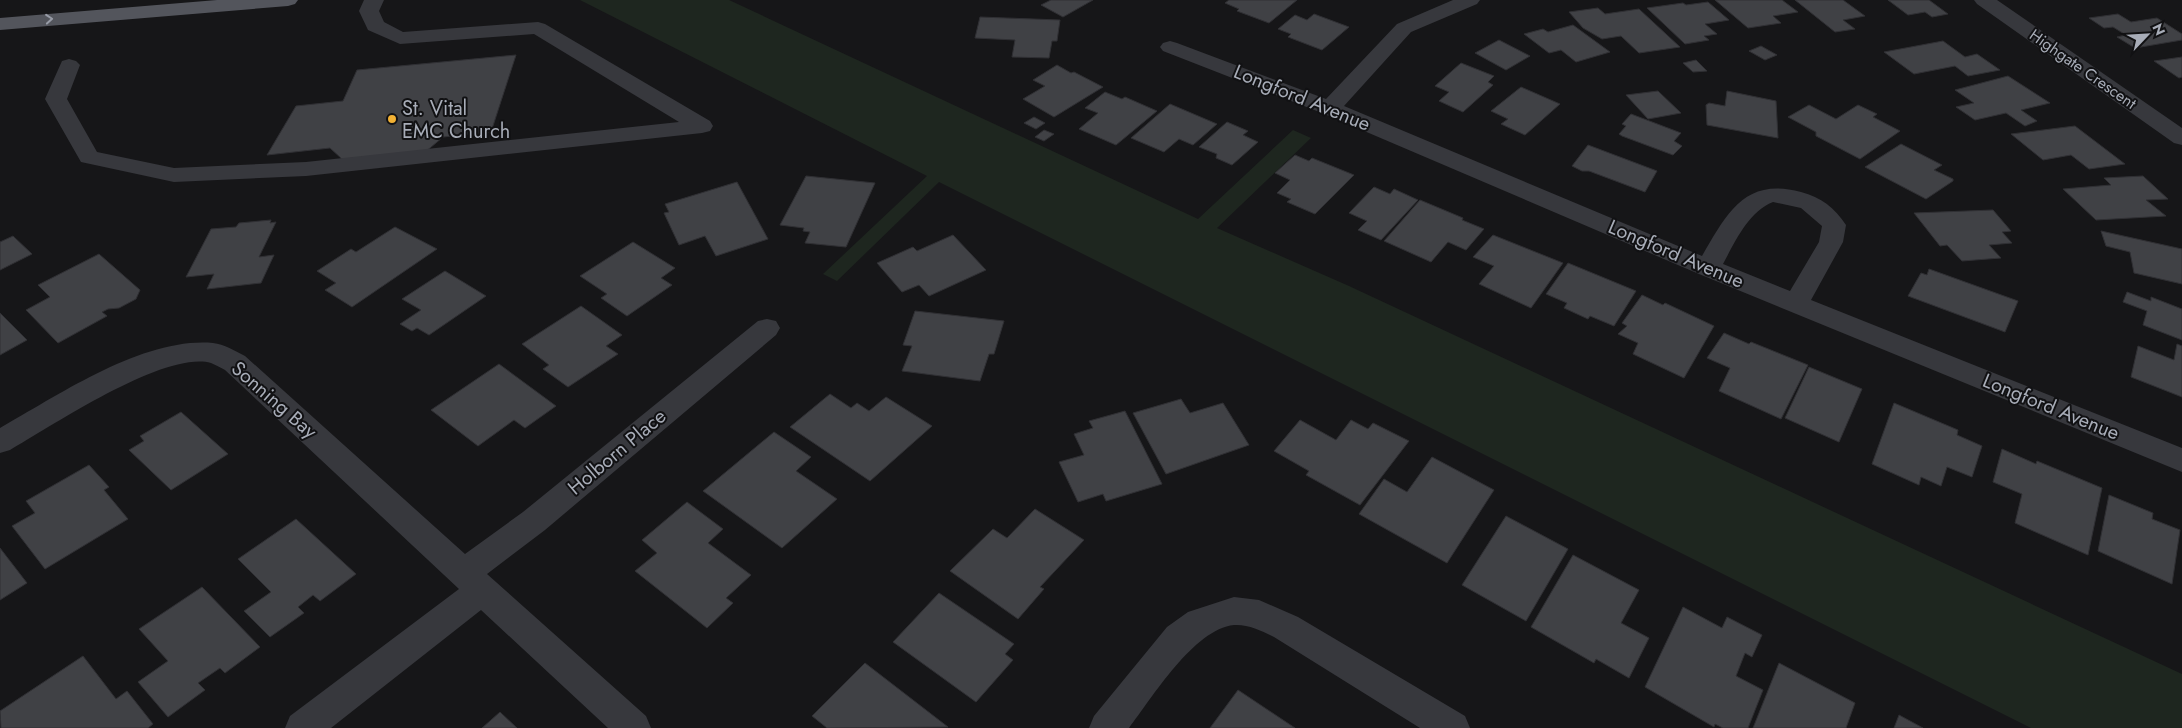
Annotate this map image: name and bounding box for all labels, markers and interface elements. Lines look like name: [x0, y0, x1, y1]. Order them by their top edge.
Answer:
north arrow: [2122, 10, 2172, 60]
one-way arrow: [45, 14, 53, 25]
text: N: [2147, 20, 2170, 39]
street label: Highgate Crescent: [2025, 23, 2141, 115]
street label: Longford Avenue: [1229, 57, 1375, 139]
place label: St. Vital EMC Church: [402, 94, 510, 146]
marker: St. Vital EMC Church: [386, 113, 398, 125]
street label: Longford Avenue: [1604, 212, 1748, 296]
street label: Sonning Bay: [225, 354, 323, 446]
street label: Longford Avenue: [1978, 366, 2124, 448]
street label: Holborn Place: [562, 402, 672, 502]

